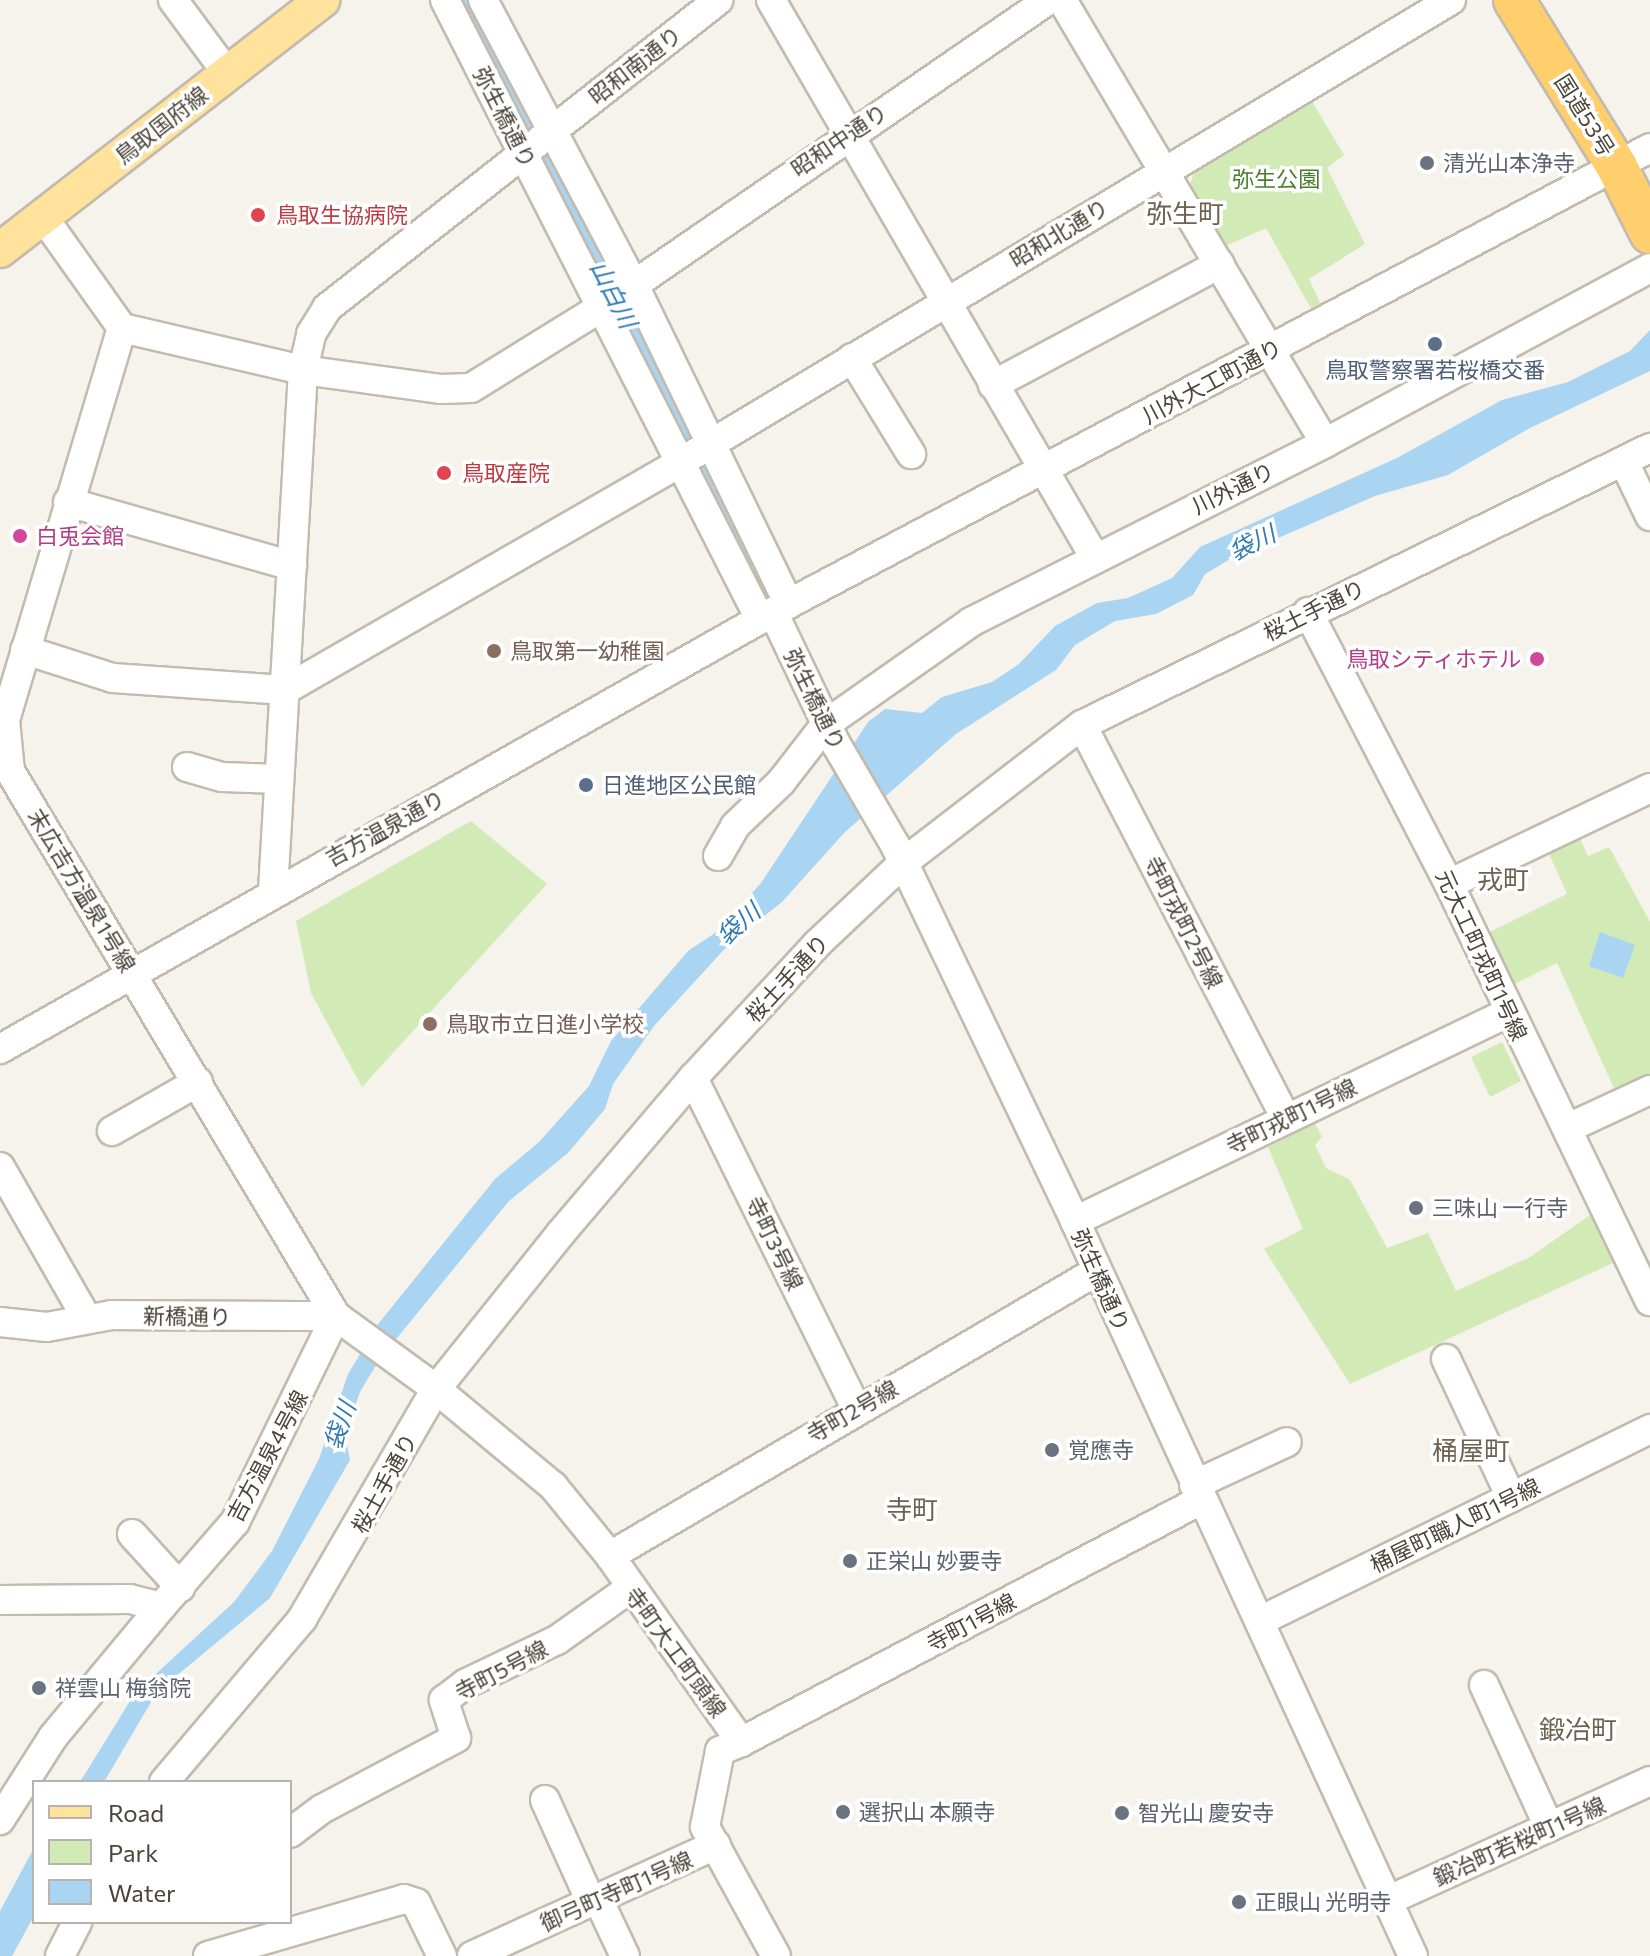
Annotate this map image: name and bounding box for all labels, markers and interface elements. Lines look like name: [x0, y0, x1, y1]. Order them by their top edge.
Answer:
street label: 昭和南通り: [584, 21, 686, 109]
street label: 弥生橋通り: [468, 62, 542, 172]
street label: 国道53号: [1550, 69, 1620, 161]
street label: 鳥取国府線: [110, 81, 212, 169]
street label: 昭和中通り: [786, 98, 892, 182]
place label: 清光山本浄寺: [1443, 150, 1575, 176]
marker: 清光山本浄寺: [1418, 154, 1436, 172]
park label: 弥生公園: [1232, 166, 1320, 192]
street label: 昭和北通り: [1005, 193, 1113, 273]
district label: 弥生町: [1146, 197, 1224, 229]
place label: 鳥取生協病院: [276, 202, 408, 228]
marker: 鳥取生協病院: [247, 204, 269, 226]
water label: 山白川: [585, 255, 643, 333]
street label: 川外大工町通り: [1138, 333, 1286, 429]
marker: 鳥取警察署若桜橋交番: [1426, 335, 1444, 353]
place label: 鳥取警察署若桜橋交番: [1325, 357, 1545, 383]
street label: 川外通り: [1188, 457, 1278, 519]
place label: 鳥取産院: [462, 460, 550, 486]
marker: 鳥取産院: [433, 462, 455, 484]
water label: 袋川: [1224, 519, 1280, 565]
place label: 白兎会館: [36, 523, 124, 549]
marker: 白兎会館: [11, 527, 29, 545]
street label: 桜土手通り: [1259, 574, 1369, 646]
place label: 鳥取第一幼稚園: [510, 638, 664, 664]
marker: 鳥取第一幼稚園: [485, 642, 503, 660]
street label: 弥生橋通り: [779, 644, 851, 754]
place label: 鳥取シティホテル: [1345, 646, 1521, 672]
marker: 鳥取シティホテル: [1528, 650, 1546, 668]
place label: 日進地区公民館: [602, 772, 756, 798]
marker: 日進地区公民館: [577, 776, 595, 794]
street label: 吉方温泉通り: [321, 784, 449, 872]
street label: 末広吉方温泉1号線: [23, 804, 141, 976]
street label: 寺町戎町2号線: [1140, 852, 1228, 992]
district label: 戎町: [1477, 863, 1529, 895]
street label: 元大工町戎町1号線: [1431, 865, 1533, 1045]
water label: 袋川: [710, 896, 766, 950]
street label: 桜土手通り: [740, 929, 834, 1027]
place label: 鳥取市立日進小学校: [446, 1011, 644, 1037]
marker: 鳥取市立日進小学校: [421, 1015, 439, 1033]
street label: 寺町戎町1号線: [1222, 1073, 1360, 1159]
street label: 寺町3号線: [741, 1192, 809, 1294]
place label: 三味山 一行寺: [1432, 1195, 1568, 1221]
marker: 三味山 一行寺: [1407, 1199, 1425, 1217]
street label: 弥生橋通り: [1067, 1224, 1135, 1336]
street label: 新橋通り: [143, 1302, 231, 1330]
street label: 寺町2号線: [802, 1375, 902, 1447]
street label: 吉方温泉4号線: [221, 1386, 313, 1526]
water label: 袋川: [317, 1398, 361, 1452]
street label: 桜土手通り: [346, 1428, 422, 1538]
district label: 桶屋町: [1432, 1434, 1510, 1466]
place label: 覚應寺: [1068, 1437, 1134, 1463]
marker: 覚應寺: [1043, 1441, 1061, 1459]
street label: 桶屋町職人町1号線: [1366, 1472, 1544, 1578]
district label: 寺町: [886, 1493, 938, 1525]
place label: 正栄山 妙要寺: [866, 1548, 1002, 1574]
marker: 正栄山 妙要寺: [841, 1552, 859, 1570]
street label: 寺町大工町頭線: [620, 1582, 732, 1722]
street label: 寺町1号線: [922, 1587, 1020, 1657]
street label: 寺町5号線: [450, 1635, 552, 1705]
place label: 祥雲山 梅翁院: [55, 1675, 191, 1701]
marker: 祥雲山 梅翁院: [30, 1679, 48, 1697]
district label: 鍛冶町: [1539, 1713, 1617, 1745]
legend: [32, 1780, 292, 1924]
street label: 鍛冶町若桜町1号線: [1429, 1791, 1609, 1891]
text: Road: [108, 1798, 164, 1827]
place label: 選択山 本願寺: [859, 1799, 995, 1825]
place label: 智光山 慶安寺: [1138, 1800, 1274, 1826]
marker: 選択山 本願寺: [834, 1803, 852, 1821]
marker: 智光山 慶安寺: [1113, 1804, 1131, 1822]
text: Park: [108, 1838, 158, 1867]
street label: 御弓町寺町1号線: [536, 1846, 696, 1936]
text: Water: [108, 1878, 176, 1907]
place label: 正眼山 光明寺: [1255, 1889, 1391, 1915]
marker: 正眼山 光明寺: [1230, 1893, 1248, 1911]

